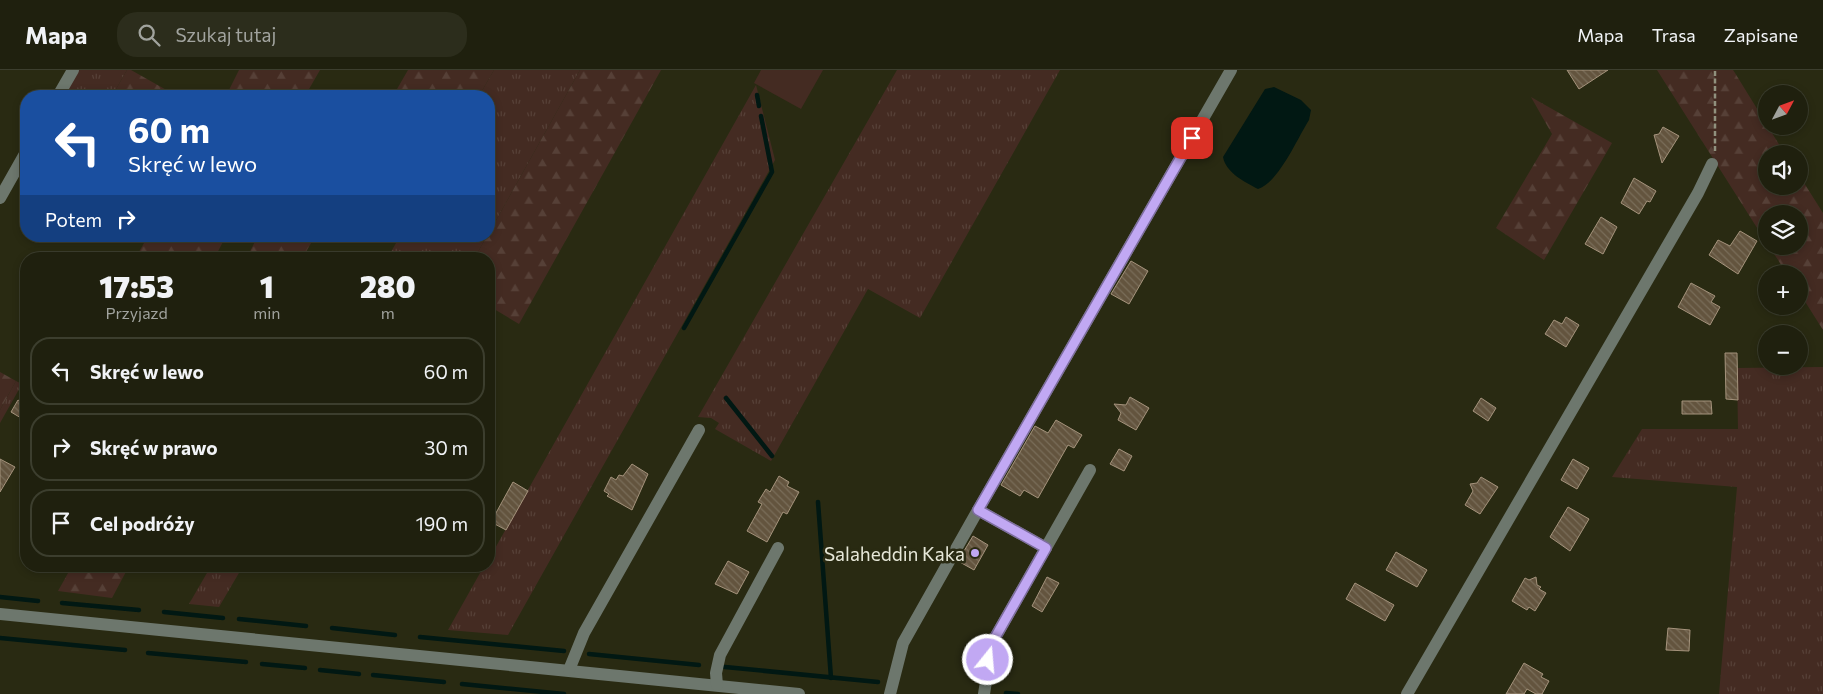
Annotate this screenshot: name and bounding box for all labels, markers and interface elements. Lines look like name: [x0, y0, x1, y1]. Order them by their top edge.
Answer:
search box: [117, 12, 467, 57]
text: Mapa: [25, 20, 87, 49]
icon: search: [135, 21, 163, 49]
text: Szukaj tutaj: [175, 23, 276, 46]
text: Mapa: [1577, 24, 1624, 46]
text: Trasa: [1652, 24, 1696, 46]
text: Zapisane: [1724, 24, 1798, 46]
north arrow: [1758, 85, 1808, 135]
map controls: [1758, 85, 1808, 375]
text: 60 m: [128, 107, 210, 150]
icon: left: [45, 110, 110, 175]
pin: [1171, 117, 1213, 159]
icon: arrive: [1178, 124, 1206, 152]
button: sound: [1758, 145, 1808, 195]
text: Skręć w lewo: [128, 150, 257, 177]
icon: right: [112, 205, 140, 233]
button: layers: [1758, 205, 1808, 255]
text: Potem: [45, 208, 102, 231]
button: +: [1758, 265, 1808, 315]
text: 17:53: [99, 267, 174, 304]
text: 1: [260, 267, 274, 304]
text: 280: [360, 267, 416, 304]
text: Przyjazd: [105, 303, 168, 322]
text: min: [253, 303, 280, 322]
text: m: [381, 303, 395, 322]
button: −: [1758, 325, 1808, 375]
icon: left: [47, 357, 75, 385]
text: Skręć w lewo: [90, 360, 204, 383]
text: 60 m: [424, 360, 468, 383]
icon: right: [47, 433, 75, 461]
text: Skręć w prawo: [90, 436, 218, 459]
text: 30 m: [425, 436, 468, 459]
icon: arrive: [47, 509, 75, 537]
text: Cel podróży: [90, 512, 195, 535]
text: 190 m: [416, 512, 468, 535]
place label: Salaheddin Kaka: [824, 542, 965, 565]
marker: Salaheddin Kaka: [969, 547, 981, 559]
position arrow: [961, 633, 1013, 685]

